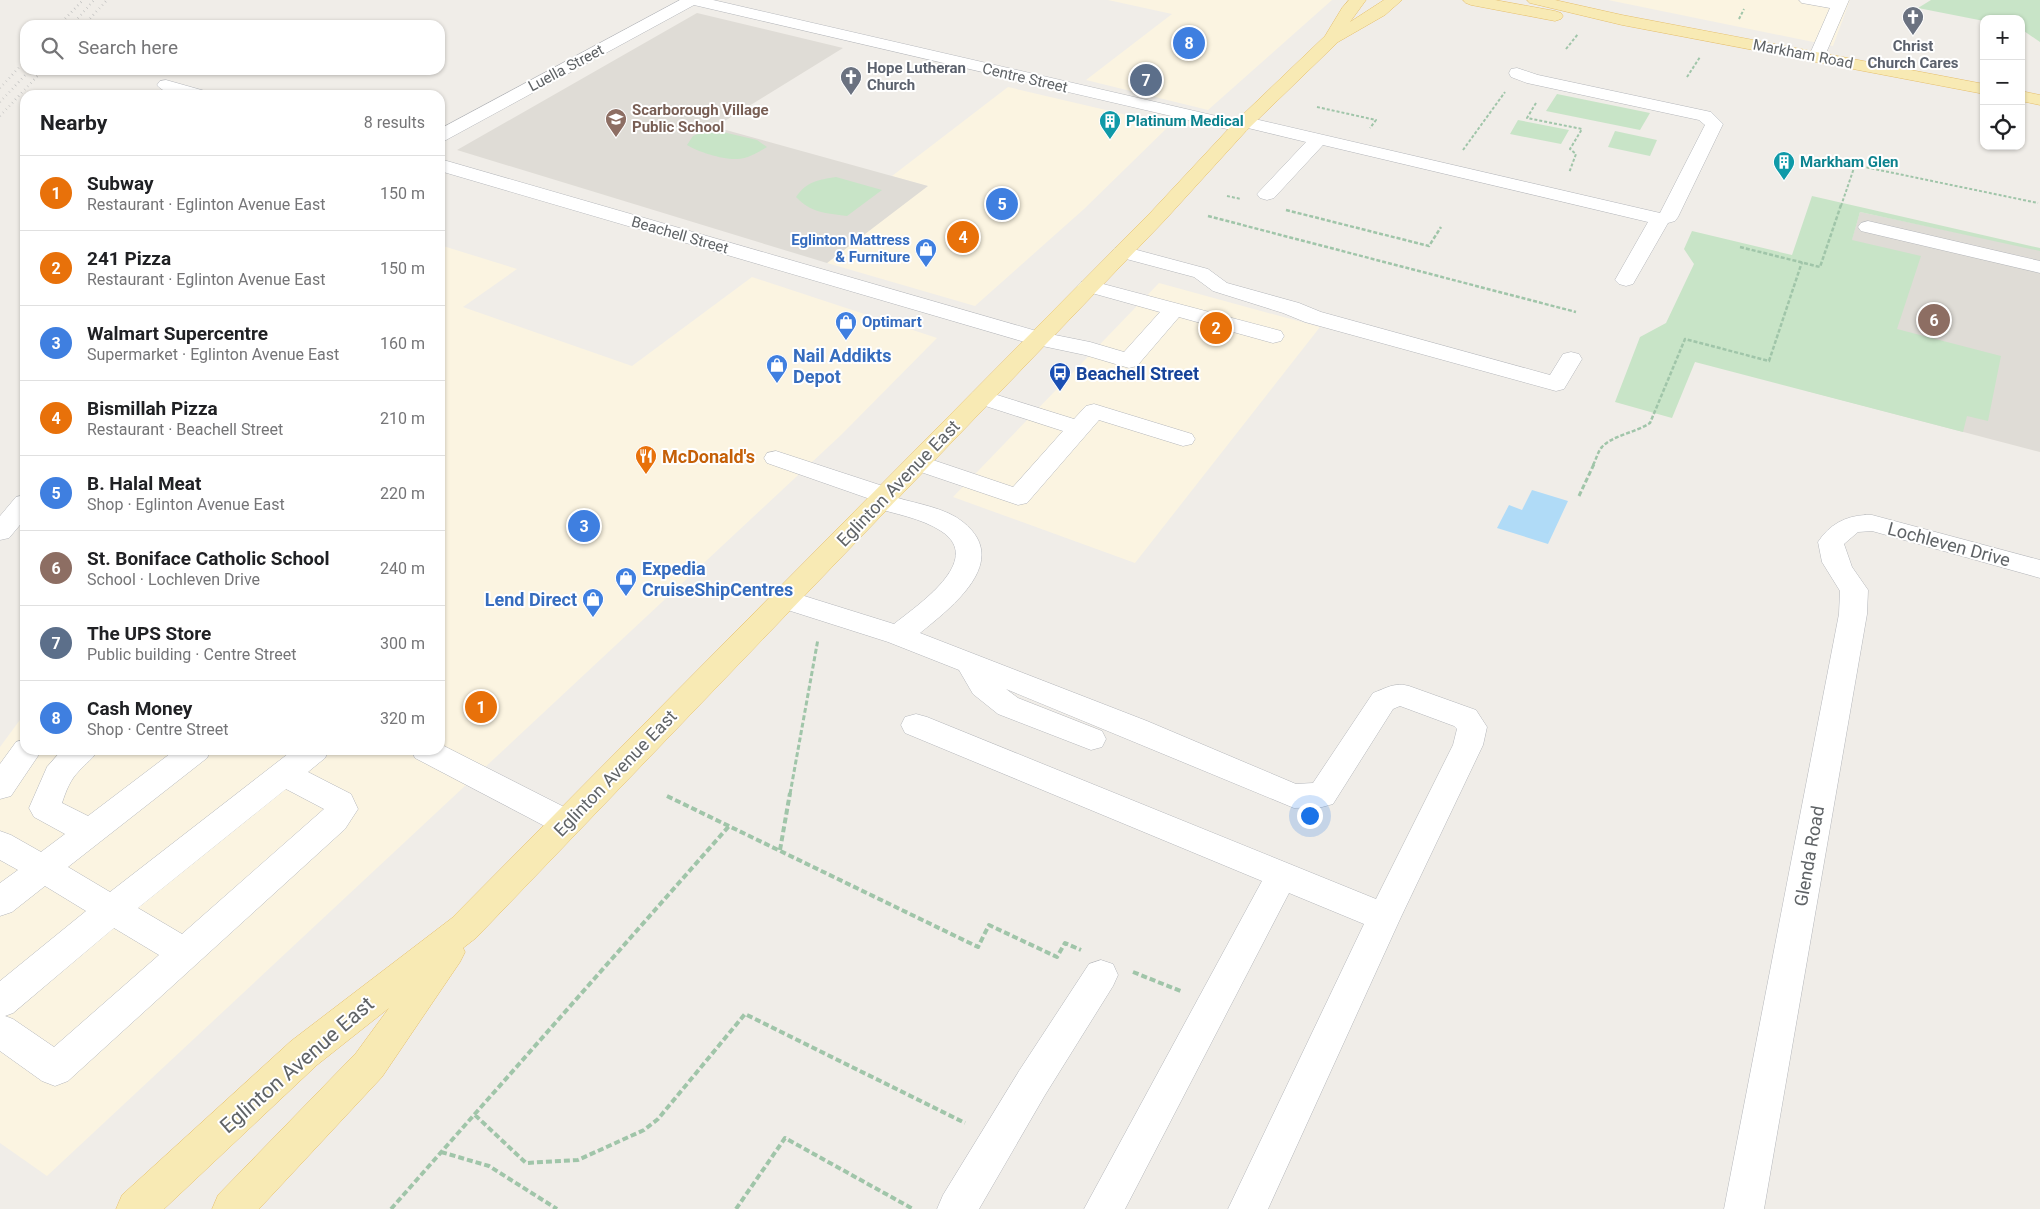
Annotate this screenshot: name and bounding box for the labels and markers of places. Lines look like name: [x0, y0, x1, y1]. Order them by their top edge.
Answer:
church icon: Christ Church Cares: [1901, 5, 1925, 36]
pin: 8: [1173, 24, 1205, 62]
place label: Christ Church Cares: [1868, 37, 1959, 72]
place label: Hope Lutheran Church: [867, 59, 966, 94]
pin: 7: [1130, 61, 1162, 99]
church icon: Hope Lutheran Church: [839, 65, 863, 96]
place label: Scarborough Village Public School: [632, 101, 769, 136]
school or university icon: Scarborough Village Public School: [604, 107, 628, 138]
building icon: Platinum Medical: [1098, 109, 1122, 140]
place label: Platinum Medical: [1126, 112, 1244, 130]
building icon: Markham Glen: [1772, 150, 1796, 181]
place label: Markham Glen: [1800, 153, 1899, 171]
pin: 5: [986, 185, 1018, 223]
pin: 4: [947, 218, 979, 256]
place label: Eglinton Mattress & Furniture: [791, 231, 910, 266]
shop icon: Eglinton Mattress & Furniture: [914, 237, 938, 268]
pin: 6: [1918, 301, 1950, 339]
pin: 2: [1200, 309, 1232, 347]
shop icon: Optimart: [834, 310, 858, 341]
place label: Optimart: [862, 313, 922, 331]
place label: Nail Addikts Depot: [793, 345, 891, 387]
shop icon: Nail Addikts Depot: [765, 353, 789, 384]
bus stop icon: Beachell Street: [1048, 361, 1072, 392]
place label: Beachell Street: [1076, 363, 1199, 384]
restaurant icon: McDonald's: [634, 444, 658, 475]
place label: McDonald's: [662, 446, 755, 467]
pin: 3: [568, 507, 600, 545]
place label: Expedia CruiseShipCentres: [642, 558, 793, 600]
shop icon: Expedia CruiseShipCentres: [614, 566, 638, 597]
shop icon: Lend Direct: [581, 587, 605, 618]
place label: Lend Direct: [485, 589, 577, 610]
pin: 1: [465, 688, 497, 726]

